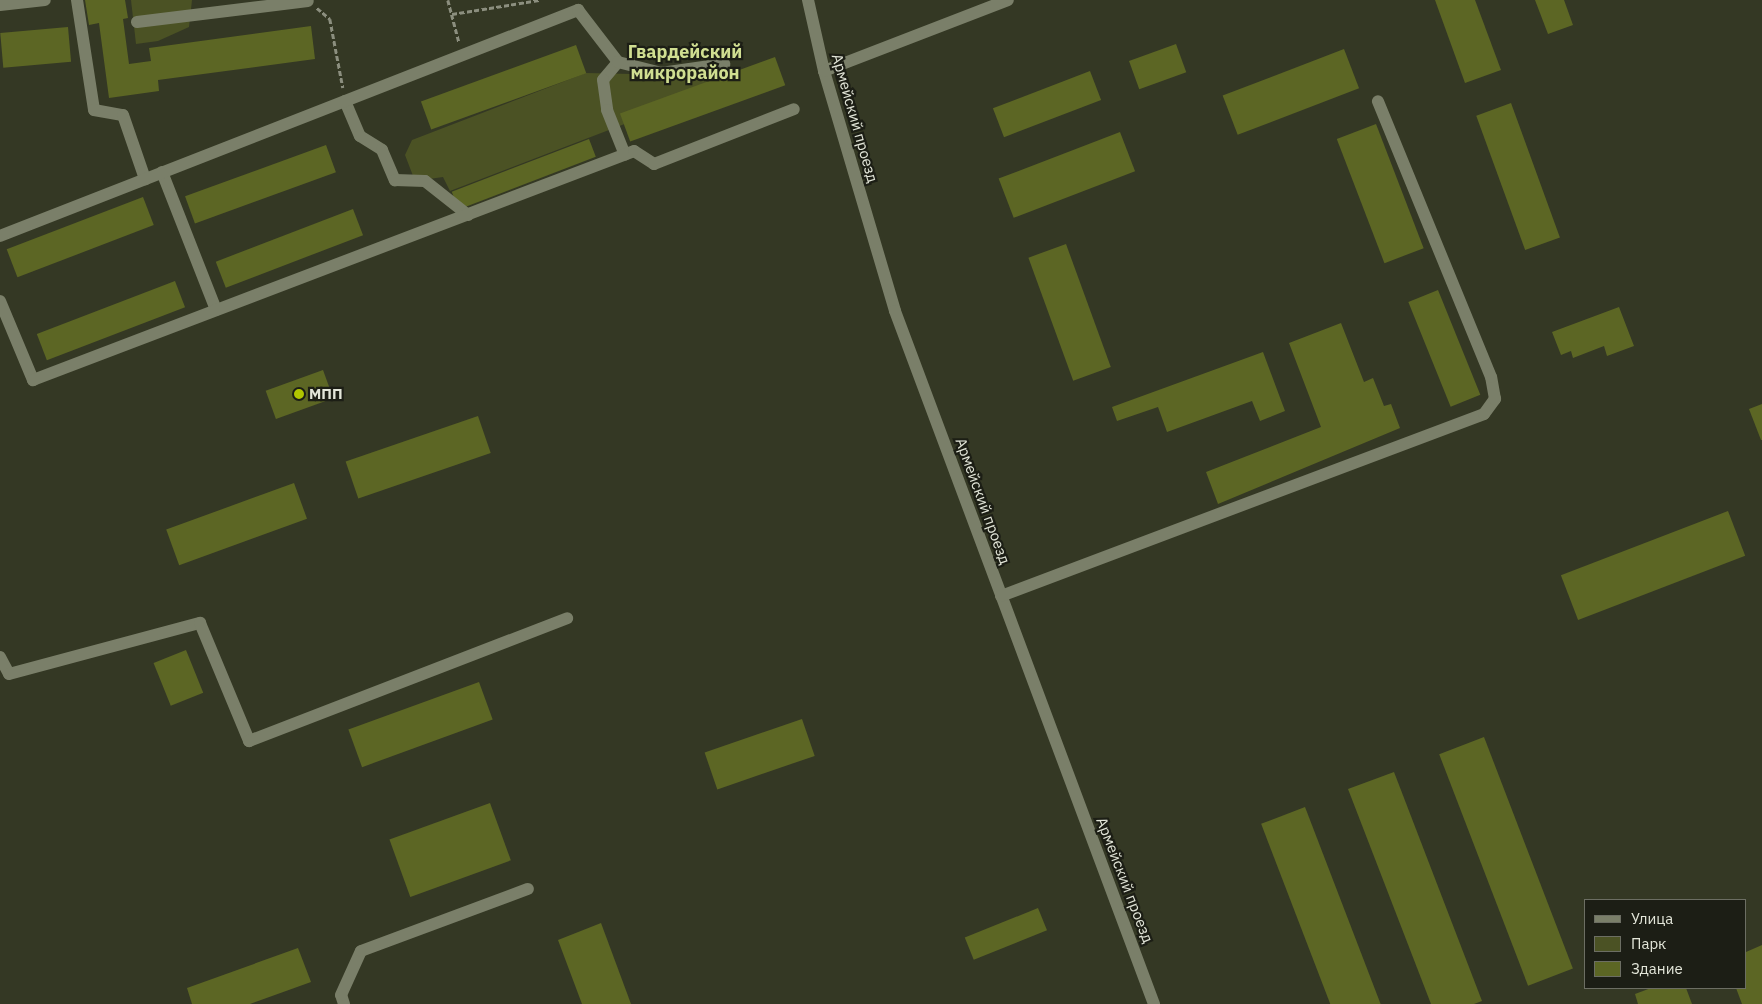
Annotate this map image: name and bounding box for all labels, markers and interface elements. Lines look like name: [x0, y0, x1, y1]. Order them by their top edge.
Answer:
district label: Гвардейский микрорайон: [628, 42, 742, 84]
street label: Армейский проезд: [828, 52, 882, 184]
place label: МПП: [309, 385, 343, 403]
marker: МПП: [293, 388, 305, 400]
street label: Армейский проезд: [952, 435, 1014, 567]
street label: Армейский проезд: [1093, 815, 1157, 945]
legend: [1584, 899, 1747, 989]
text: Улица: [1631, 909, 1673, 928]
text: Парк: [1631, 934, 1666, 953]
text: Здание: [1631, 959, 1683, 978]

